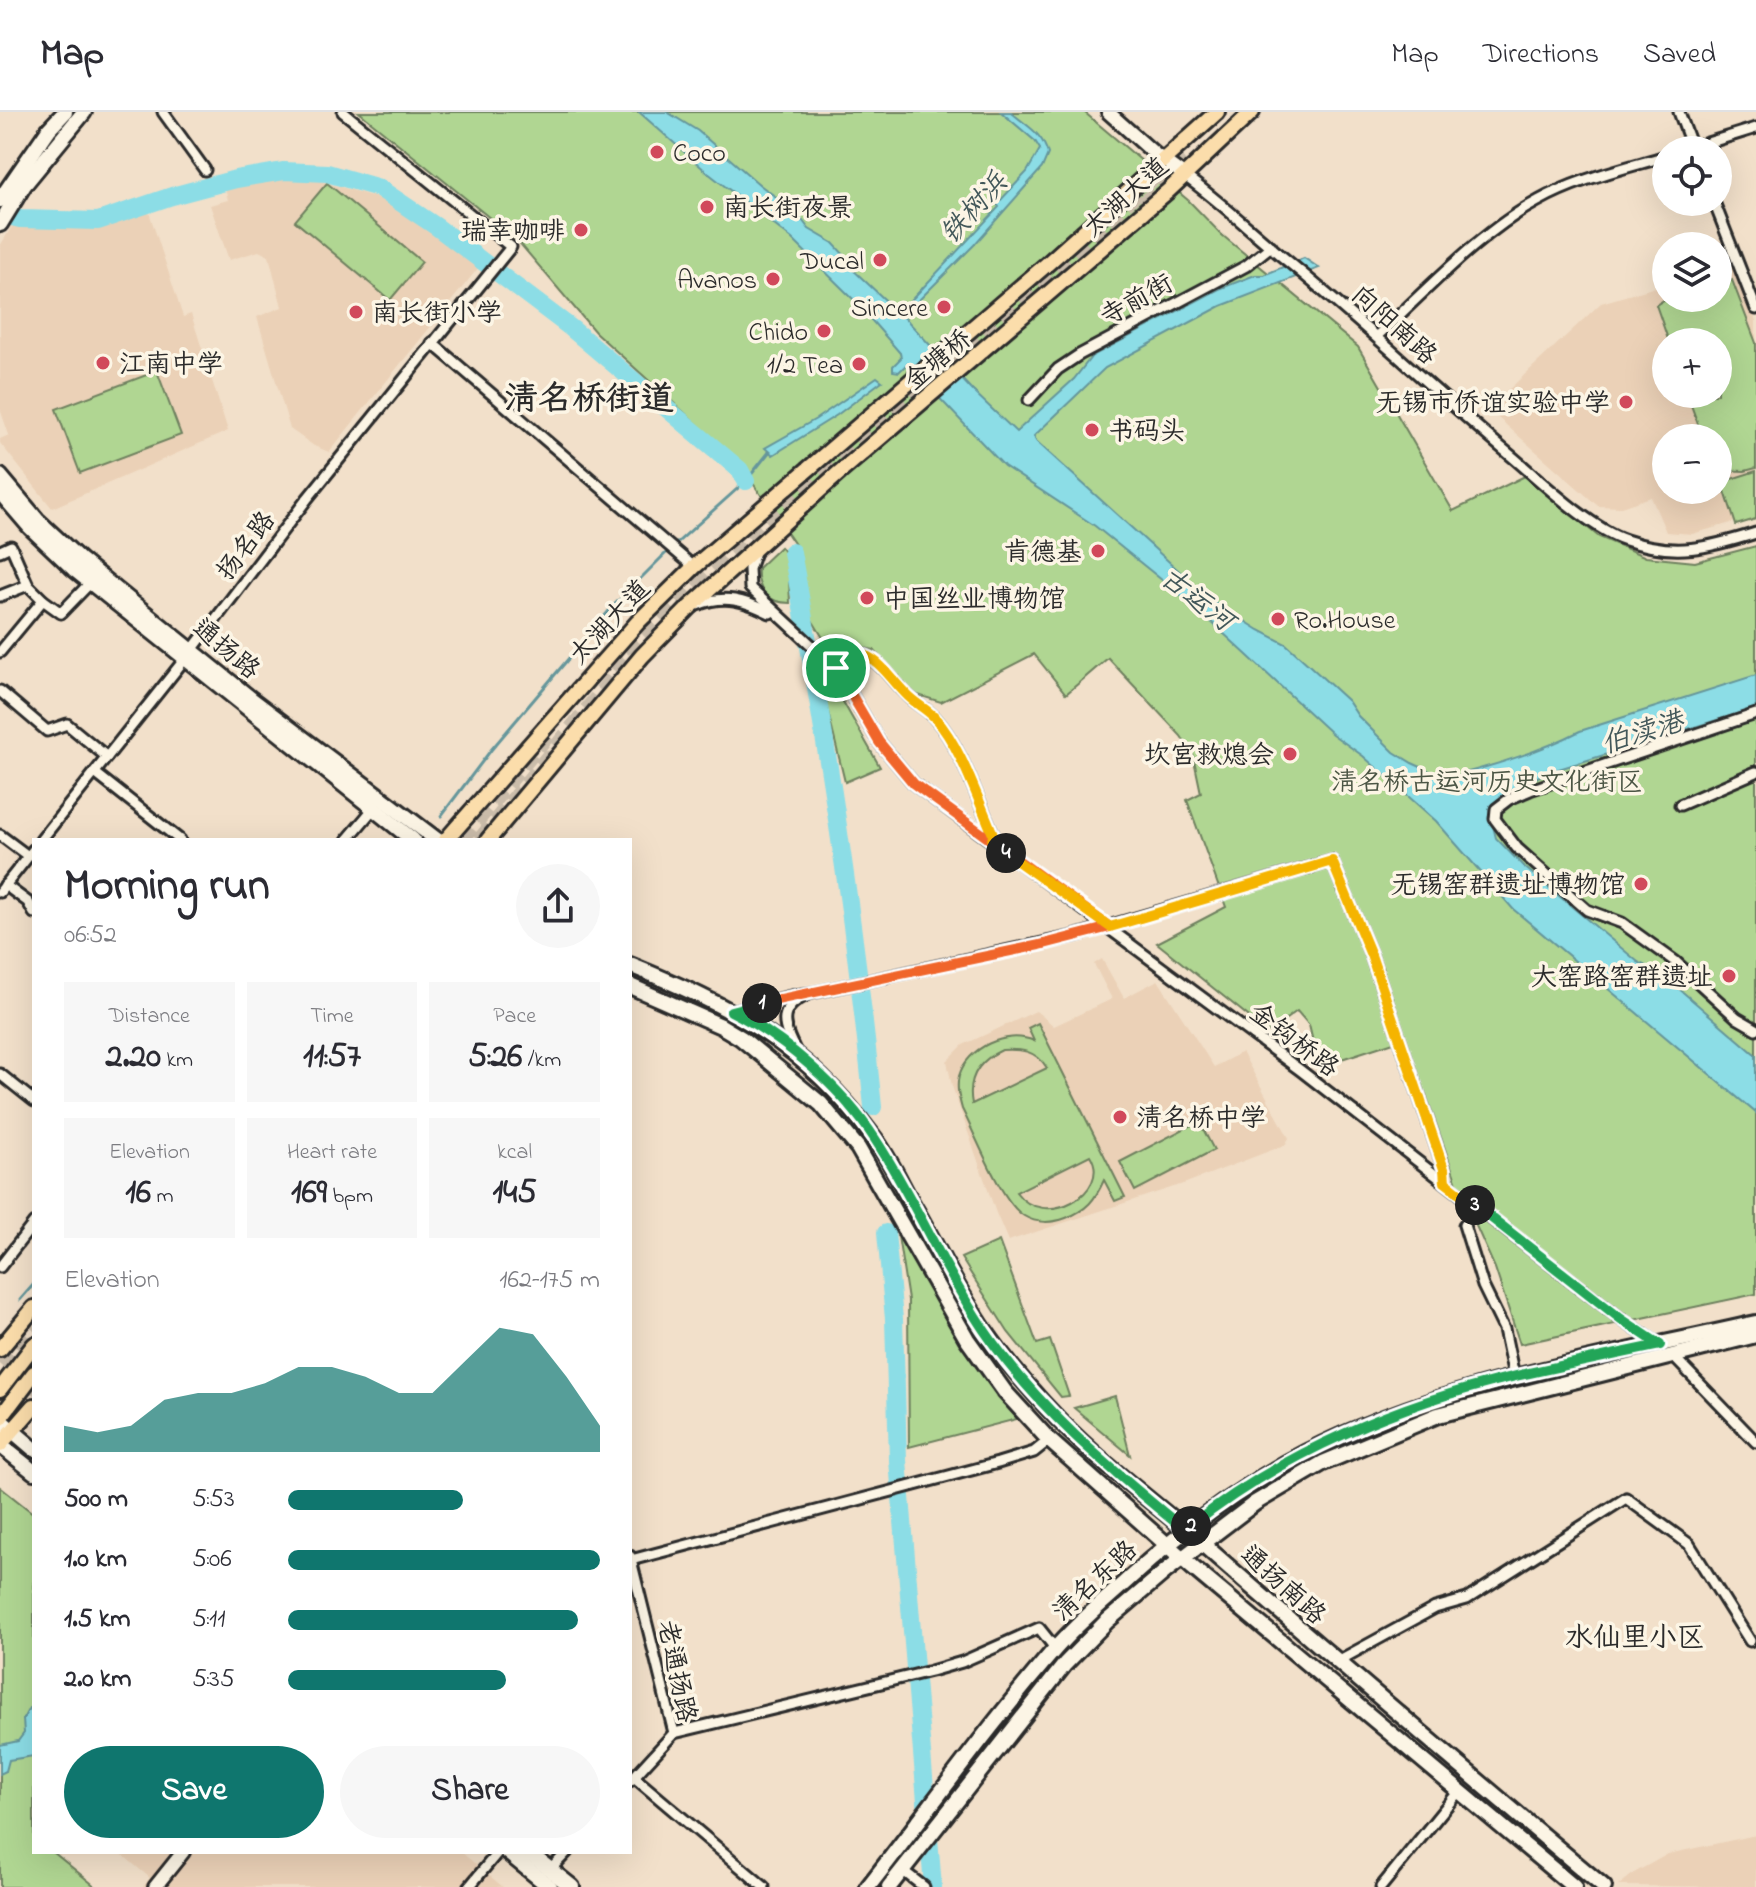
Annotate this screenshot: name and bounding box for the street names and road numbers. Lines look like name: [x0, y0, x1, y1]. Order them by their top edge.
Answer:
street label: 太湖大道: [1076, 149, 1178, 247]
street label: 寺前街: [1094, 266, 1181, 337]
street label: 向阳南路: [1342, 277, 1444, 375]
street label: 金塘桥: [897, 322, 981, 401]
street label: 扬名路: [209, 504, 286, 589]
street label: 太湖大道: [562, 572, 661, 674]
street label: 通扬路: [183, 611, 267, 690]
street label: 金钩桥路: [1240, 995, 1346, 1088]
street label: 清名东路: [1045, 1533, 1147, 1632]
street label: 通扬南路: [1231, 1537, 1333, 1635]
street label: 老通扬路: [646, 1617, 704, 1726]

